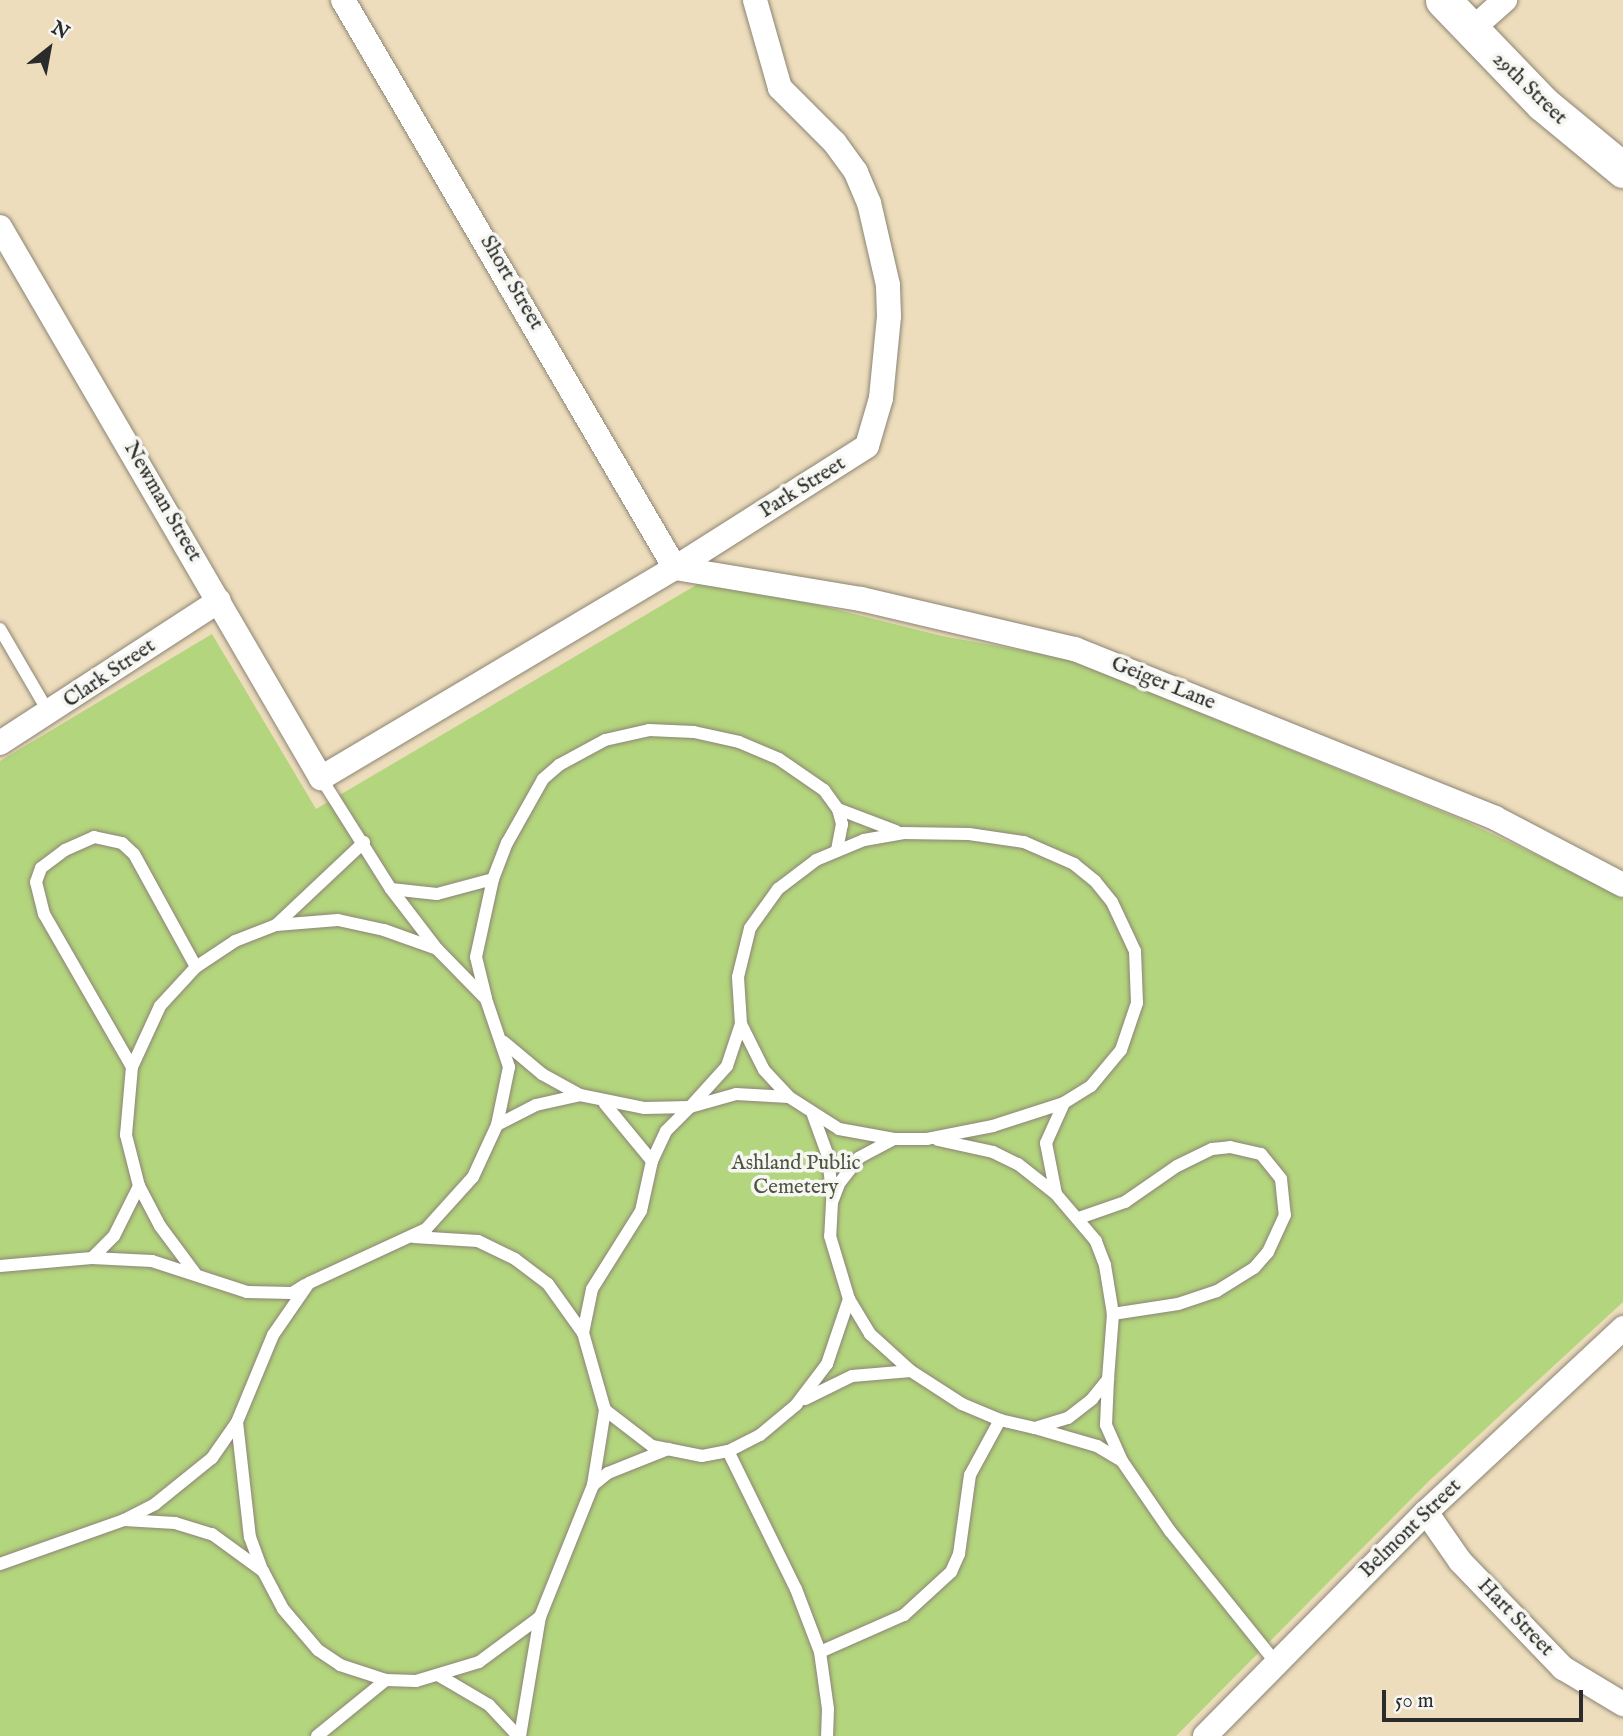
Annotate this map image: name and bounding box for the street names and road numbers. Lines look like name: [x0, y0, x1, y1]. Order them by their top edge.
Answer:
street label: 29th Street: [1486, 47, 1572, 131]
street label: Short Street: [474, 231, 548, 335]
street label: Newman Street: [118, 438, 206, 566]
street label: Park Street: [755, 452, 851, 524]
street label: Clark Street: [59, 634, 161, 714]
street label: Geiger Lane: [1107, 652, 1219, 716]
street label: Belmont Street: [1355, 1474, 1467, 1584]
street label: Hart Street: [1472, 1574, 1558, 1662]

